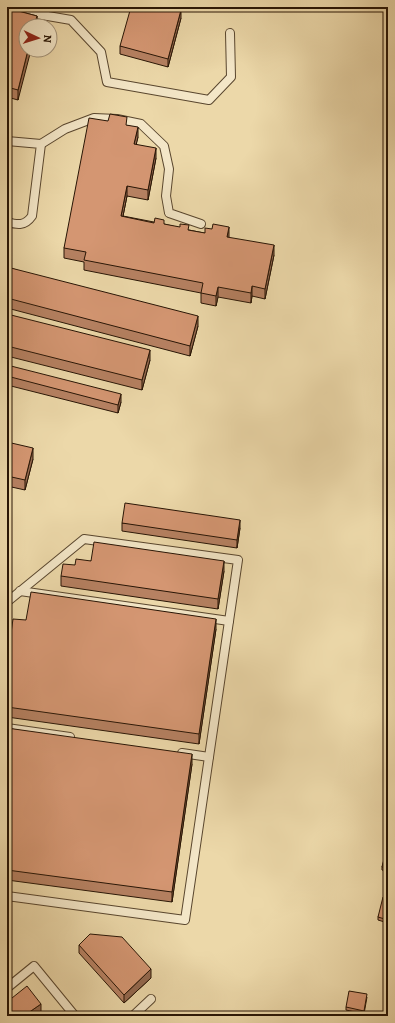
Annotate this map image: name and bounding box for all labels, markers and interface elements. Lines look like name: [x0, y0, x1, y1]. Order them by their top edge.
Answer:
north arrow: [18, 18, 58, 58]
text: N: [40, 34, 55, 43]

